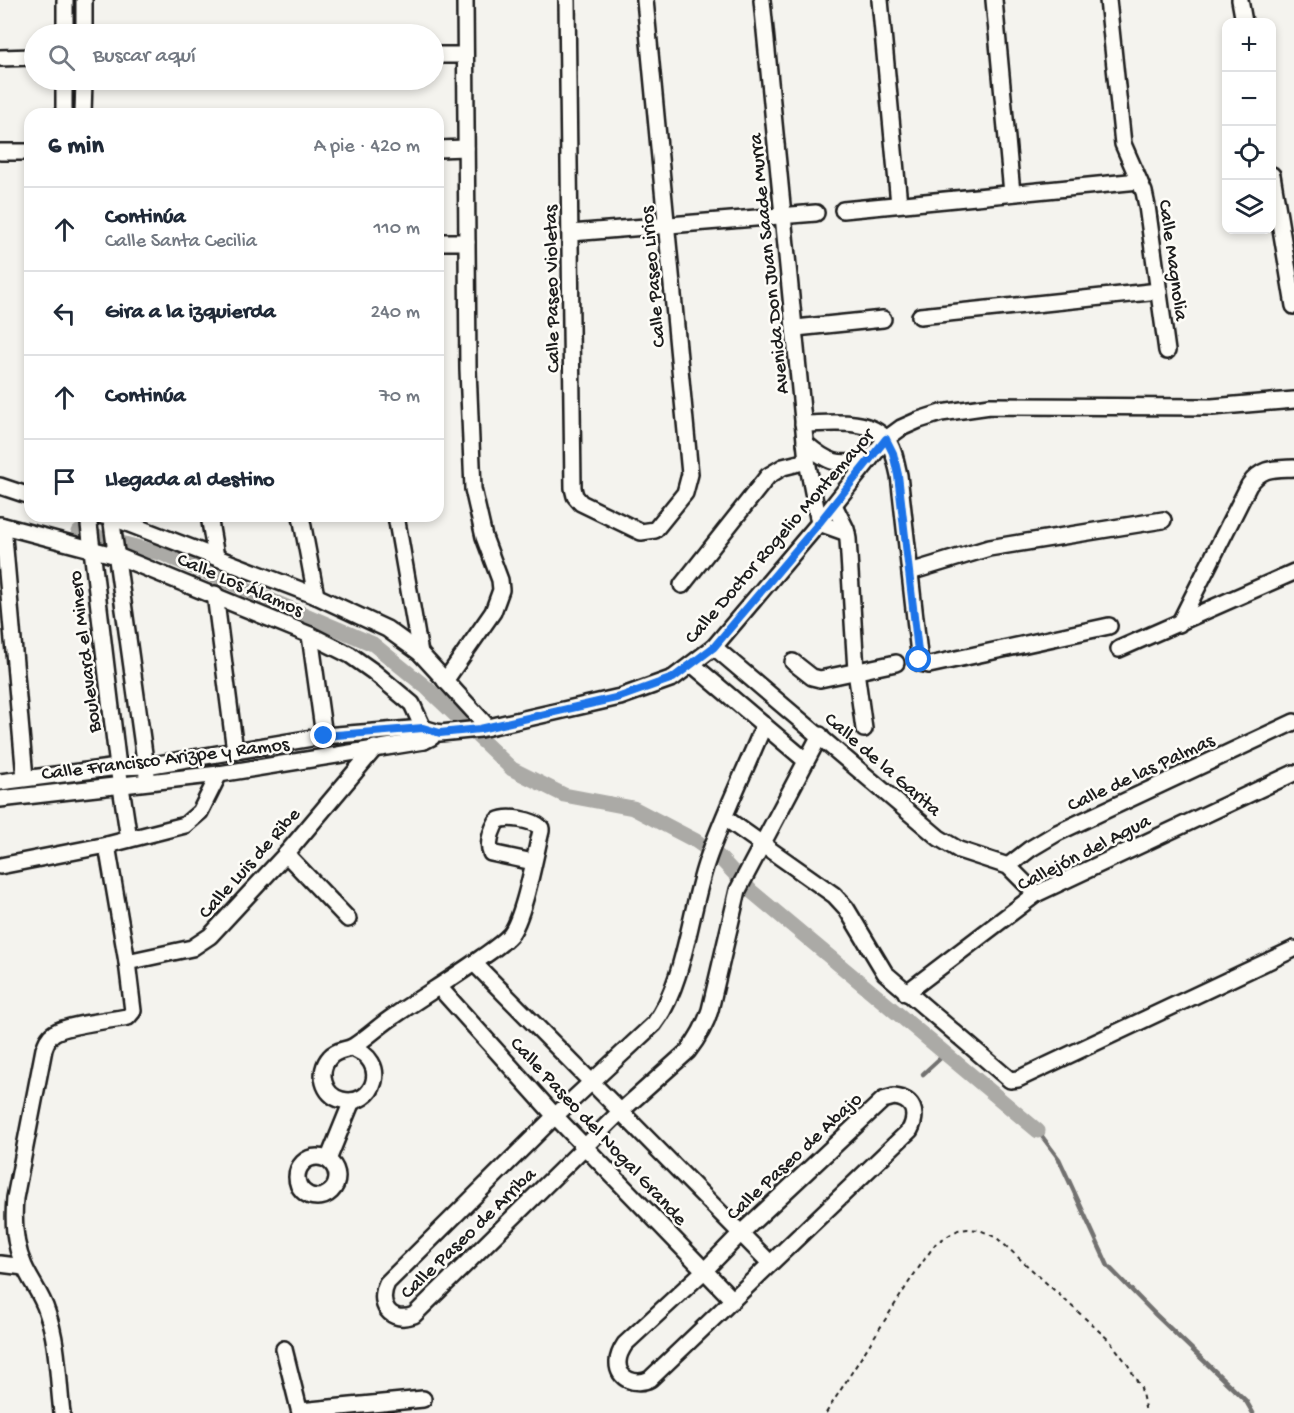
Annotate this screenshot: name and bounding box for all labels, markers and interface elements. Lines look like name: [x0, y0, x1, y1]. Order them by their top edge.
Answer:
map controls: [1222, 18, 1276, 234]
button: +: [1222, 18, 1276, 72]
search box: [24, 24, 444, 90]
icon: search: [45, 41, 78, 74]
text: Buscar aquí: [93, 44, 196, 70]
button: −: [1222, 72, 1276, 126]
button: locate: [1222, 126, 1276, 180]
street label: Avenida Don Juan Saade Murra: [745, 131, 796, 395]
text: 6 min: [48, 132, 104, 163]
text: A pie · 420 m: [314, 136, 420, 159]
button: layers: [1222, 180, 1276, 234]
street label: Calle Magnolia: [1152, 199, 1192, 323]
street label: Calle Paseo Violetas: [541, 204, 566, 373]
text: Continúa: [105, 205, 186, 231]
street label: Calle Paseo Lirios: [637, 205, 672, 348]
icon: ahead: [48, 213, 81, 246]
text: 110 m: [374, 218, 420, 241]
text: Calle Santa Cecilia: [105, 231, 257, 254]
icon: left: [48, 297, 81, 330]
text: Gira a la izquierda: [105, 300, 276, 326]
text: 240 m: [370, 302, 420, 325]
icon: ahead: [48, 381, 81, 414]
text: Continúa: [105, 384, 186, 410]
text: 70 m: [379, 386, 420, 409]
street label: Calle Doctor Rogelio Montemayor: [681, 424, 882, 650]
icon: arrive: [48, 465, 81, 498]
text: Llegada al destino: [105, 468, 275, 494]
street label: Calle Los Álamos: [173, 547, 308, 623]
street label: Boulevard el Minero: [65, 569, 108, 735]
route start: [905, 646, 931, 672]
street label: Calle de la Garita: [819, 709, 945, 823]
route end: [310, 722, 336, 748]
street label: Calle de las Palmas: [1064, 730, 1219, 818]
street label: Calle Francisco Arizpe y Ramos: [40, 734, 291, 787]
street label: Calle Luis de Ribe: [195, 804, 307, 925]
street label: Callejón del Agua: [1014, 810, 1156, 898]
street label: Calle Paseo del Nogal Grande: [504, 1033, 691, 1232]
street label: Calle Paseo de Abajo: [723, 1089, 868, 1226]
street label: Calle Paseo de Arriba: [397, 1163, 543, 1305]

